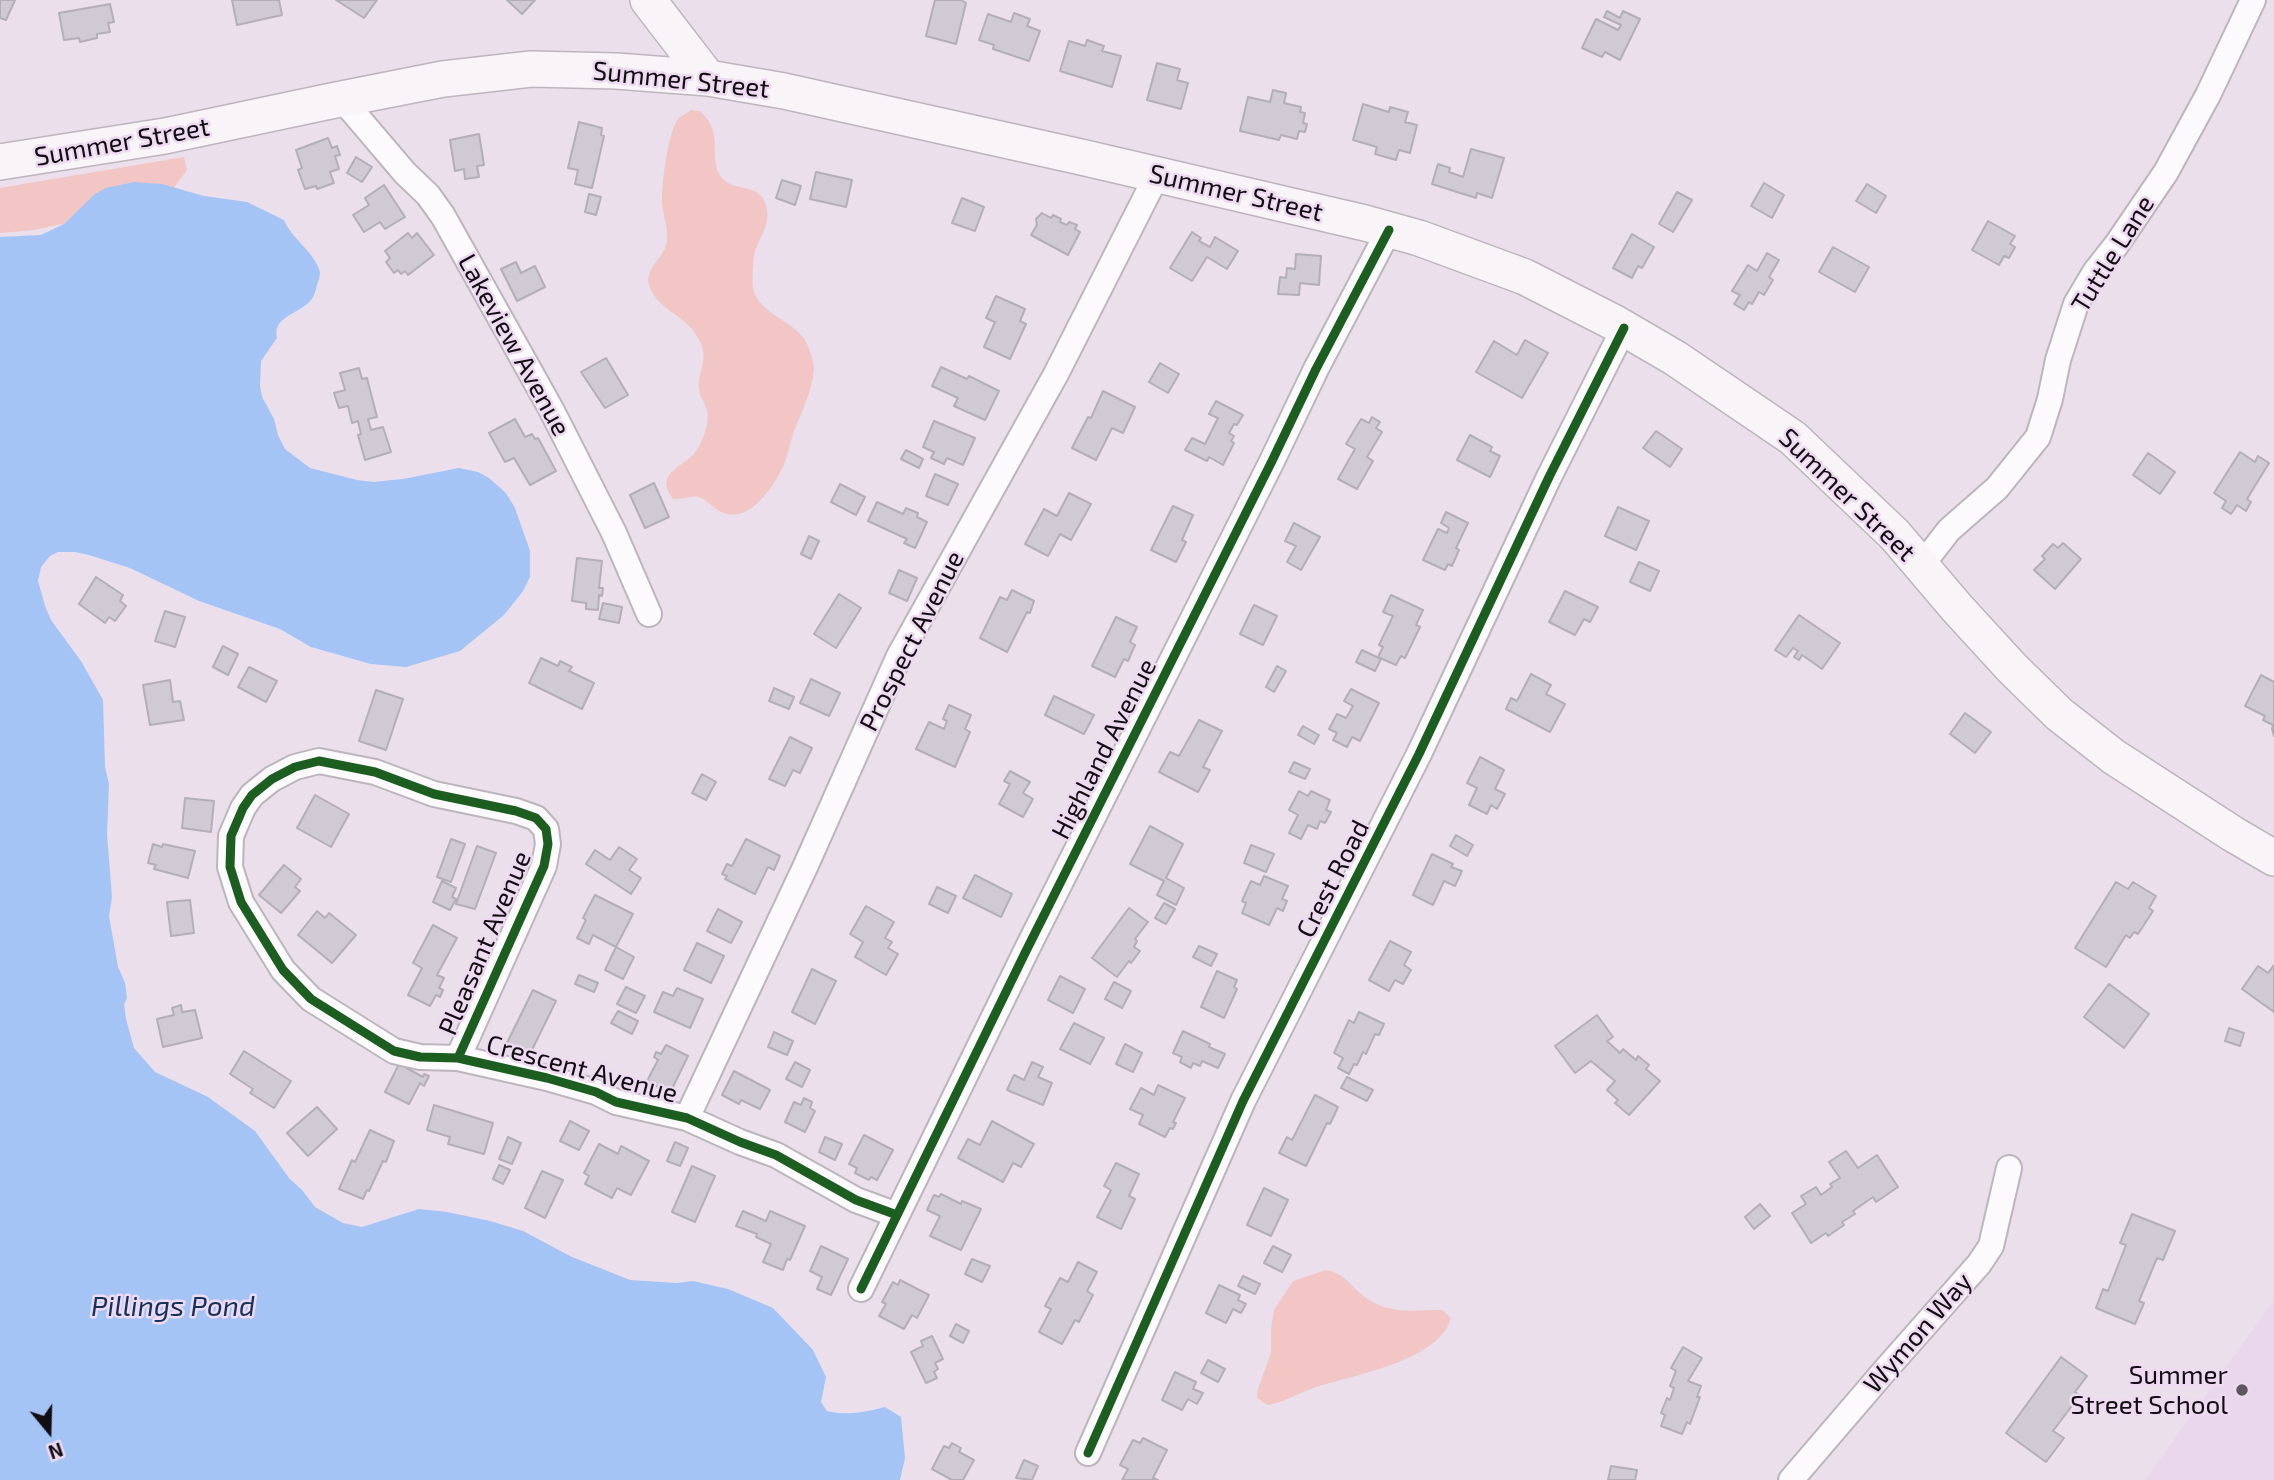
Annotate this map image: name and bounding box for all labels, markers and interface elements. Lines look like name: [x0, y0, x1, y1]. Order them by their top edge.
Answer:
street label: Summer Street: [591, 55, 771, 105]
street label: Summer Street: [32, 111, 212, 173]
street label: Summer Street: [1146, 158, 1326, 228]
street label: Tuttle Lane: [2065, 190, 2161, 318]
street label: Lakeview Avenue: [451, 249, 577, 441]
street label: Summer Street: [1772, 422, 1922, 568]
street label: Prospect Avenue: [853, 546, 971, 736]
street label: Highland Avenue: [1045, 654, 1163, 844]
street label: Crest Road: [1290, 815, 1376, 943]
street label: Pleasant Avenue: [432, 846, 538, 1040]
street label: Crescent Avenue: [483, 1029, 681, 1109]
street label: Wymon Way: [1857, 1266, 1979, 1400]
water label: Pillings Pond: [91, 1290, 255, 1324]
place label: Summer Street School: [2070, 1359, 2228, 1420]
marker: Summer Street School: [2234, 1382, 2250, 1398]
north arrow: [14, 1396, 84, 1466]
text: N: [46, 1438, 66, 1464]

